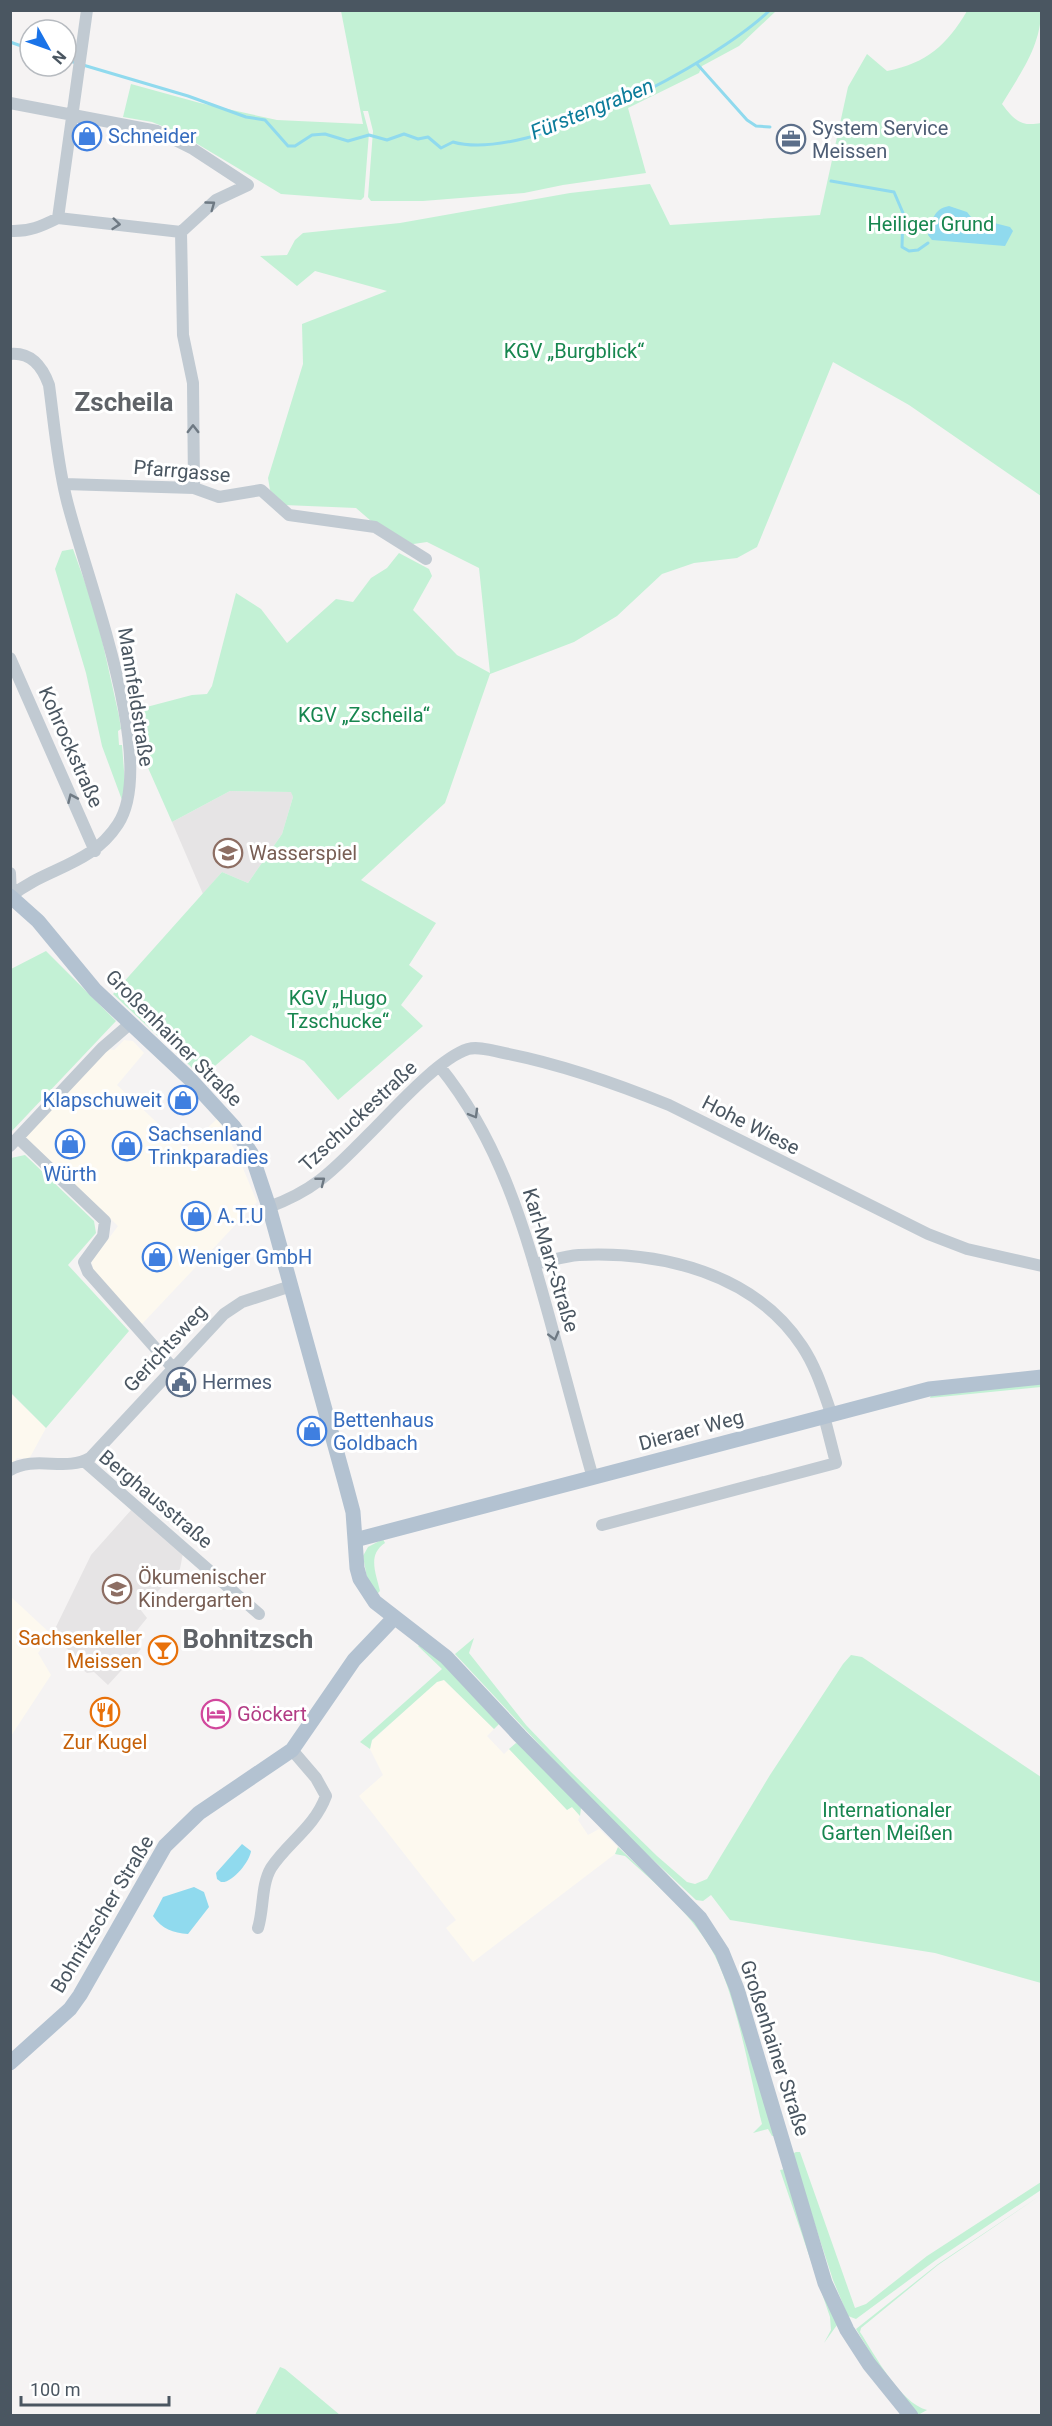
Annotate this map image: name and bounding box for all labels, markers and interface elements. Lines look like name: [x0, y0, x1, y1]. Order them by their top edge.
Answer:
north arrow: [18, 18, 78, 78]
text: N: [48, 47, 70, 68]
water label: Fürstengraben: [527, 73, 657, 145]
place label: System Service Meissen: [812, 116, 948, 163]
shop icon: Schneider: [71, 120, 103, 152]
office icon: System Service Meissen: [775, 123, 807, 155]
place label: Schneider: [108, 124, 197, 148]
one-way arrow: [205, 201, 216, 212]
park label: Heiliger Grund: [868, 212, 994, 236]
one-way arrow: [112, 217, 121, 230]
park label: KGV „Burgblick“: [504, 339, 644, 363]
district label: Zscheila: [75, 387, 174, 417]
one-way arrow: [187, 425, 199, 434]
street label: Pfarrgasse: [133, 455, 231, 487]
street label: Mannfeldstraße: [113, 626, 159, 768]
street label: Kohrockstraße: [34, 683, 108, 811]
park label: KGV „Zscheila“: [298, 703, 430, 727]
one-way arrow: [67, 793, 79, 804]
school or university icon: Wasserspiel: [212, 837, 244, 869]
place label: Wasserspiel: [249, 841, 357, 865]
street label: Großenhainer Straße: [101, 965, 247, 1111]
park label: KGV „Hugo Tzschucke“: [287, 986, 389, 1033]
street label: Tzschuckestraße: [294, 1055, 422, 1177]
shop icon: Klapschuweit: [167, 1084, 199, 1116]
place label: Klapschuweit: [43, 1088, 162, 1112]
street label: Hohe Wiese: [698, 1090, 804, 1160]
one-way arrow: [467, 1108, 479, 1118]
place label: Sachsenland Trinkparadies: [148, 1122, 268, 1169]
shop icon: Würth: [54, 1128, 86, 1160]
shop icon: Sachsenland Trinkparadies: [111, 1130, 143, 1162]
place label: Würth: [43, 1162, 97, 1186]
one-way arrow: [314, 1177, 325, 1188]
street label: Karl-Marx-Straße: [518, 1185, 584, 1335]
shop icon: A.T.U: [180, 1200, 212, 1232]
place label: A.T.U: [217, 1204, 263, 1228]
shop icon: Weniger GmbH: [141, 1241, 173, 1273]
place label: Weniger GmbH: [178, 1245, 312, 1269]
street label: Gerichtsweg: [118, 1299, 212, 1397]
one-way arrow: [547, 1330, 559, 1341]
public building icon: Hermes: [165, 1366, 197, 1398]
place label: Hermes: [202, 1370, 272, 1394]
street label: Dieraer Weg: [636, 1404, 746, 1456]
place label: Bettenhaus Goldbach: [333, 1408, 434, 1455]
shop icon: Bettenhaus Goldbach: [296, 1415, 328, 1447]
street label: Berghausstraße: [94, 1445, 218, 1553]
place label: Ökumenischer Kindergarten: [138, 1565, 266, 1612]
school or university icon: Ökumenischer Kindergarten: [101, 1573, 133, 1605]
district label: Bohnitzsch: [183, 1624, 313, 1654]
place label: Sachsenkeller Meissen: [18, 1626, 142, 1673]
bar icon: Sachsenkeller Meissen: [147, 1634, 179, 1666]
restaurant icon: Zur Kugel: [89, 1696, 121, 1728]
hotel icon: Göckert: [200, 1698, 232, 1730]
place label: Göckert: [237, 1702, 307, 1726]
place label: Zur Kugel: [63, 1730, 147, 1754]
park label: Internationaler Garten Meißen: [821, 1798, 953, 1845]
street label: Bohnitzscher Straße: [45, 1831, 159, 1997]
street label: Großenhainer Straße: [735, 1957, 815, 2139]
scale bar: [21, 2369, 170, 2407]
text: 100 m: [30, 2379, 81, 2400]

